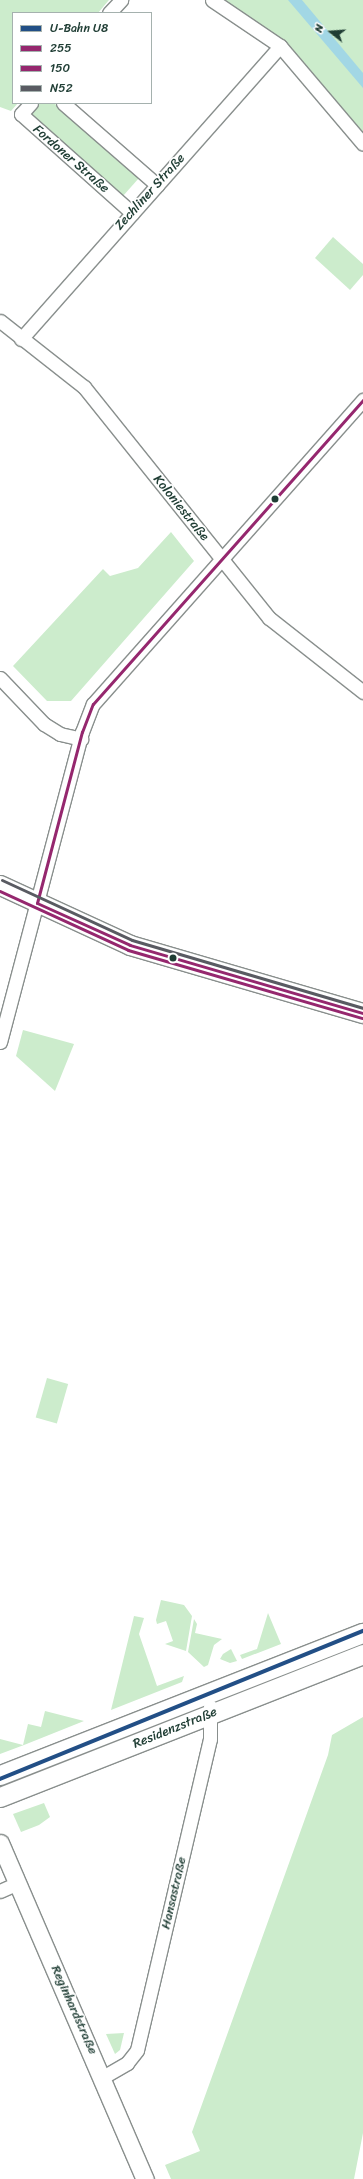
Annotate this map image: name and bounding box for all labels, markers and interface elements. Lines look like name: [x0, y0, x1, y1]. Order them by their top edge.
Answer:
legend: [12, 12, 152, 104]
north arrow: [311, 12, 351, 52]
text: U-Bahn U8: [50, 17, 108, 39]
text: N: [309, 22, 329, 35]
text: 255: [50, 37, 72, 59]
text: 150: [50, 57, 70, 79]
text: N52: [50, 77, 73, 99]
street label: Fordoner Straße: [30, 122, 112, 196]
street label: Zechliner Straße: [112, 150, 188, 234]
street label: Koloniestraße: [150, 472, 212, 544]
unlabelled marker: [270, 494, 280, 504]
unlabelled marker: [168, 953, 178, 963]
street label: Residenzstraße: [131, 1704, 219, 1752]
street label: Hansastraße: [158, 1855, 190, 1931]
street label: Reginhardstraße: [47, 1963, 101, 2057]

